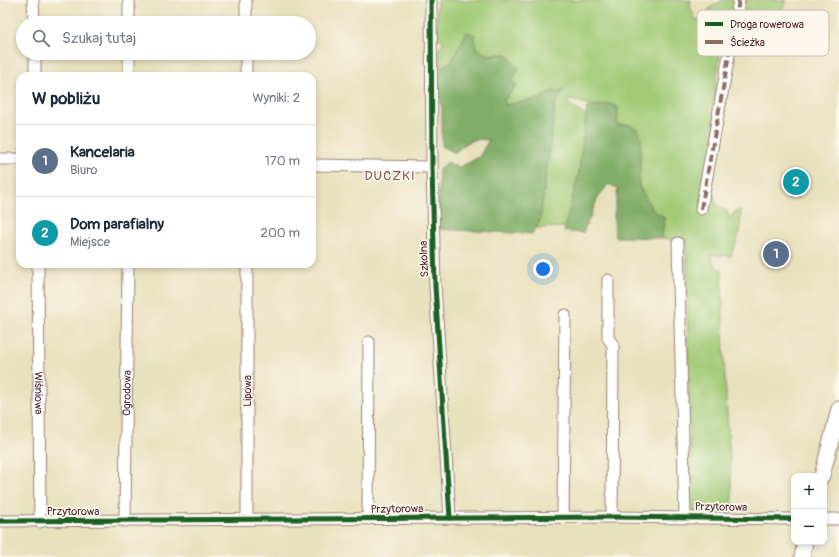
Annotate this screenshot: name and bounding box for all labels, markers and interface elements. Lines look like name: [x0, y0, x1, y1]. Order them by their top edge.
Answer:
legend: [697, 10, 829, 56]
search box: [16, 16, 316, 60]
text: Droga rowerowa: [730, 18, 804, 31]
icon: search: [30, 27, 52, 49]
text: Szukaj tutaj: [62, 29, 136, 48]
text: Ścieżka: [730, 36, 765, 49]
text: W pobliżu: [32, 88, 100, 109]
text: Wyniki: 2: [252, 90, 300, 106]
text: Kancelaria: [70, 143, 135, 162]
text: 1: [42, 153, 48, 169]
text: 170 m: [265, 153, 300, 169]
text: Biuro: [70, 162, 98, 178]
pin: 2: [783, 167, 809, 197]
district label: DUCZKI: [364, 168, 416, 184]
text: Dom parafialny: [70, 215, 164, 234]
text: 2: [41, 225, 49, 241]
text: 200 m: [261, 225, 300, 241]
text: Miejsce: [70, 234, 110, 250]
pin: 1: [763, 239, 789, 269]
street label: Szkolna: [417, 240, 431, 278]
your location: [533, 259, 553, 279]
street label: Ogrodowa: [120, 370, 133, 416]
street label: Wiśniowa: [32, 372, 46, 414]
street label: Lipowa: [241, 375, 254, 407]
map controls: [791, 473, 827, 545]
button: +: [791, 473, 827, 509]
street label: Przytorowa: [695, 500, 747, 514]
street label: Przytorowa: [371, 502, 423, 516]
street label: Przytorowa: [47, 505, 99, 518]
button: −: [791, 509, 827, 545]

